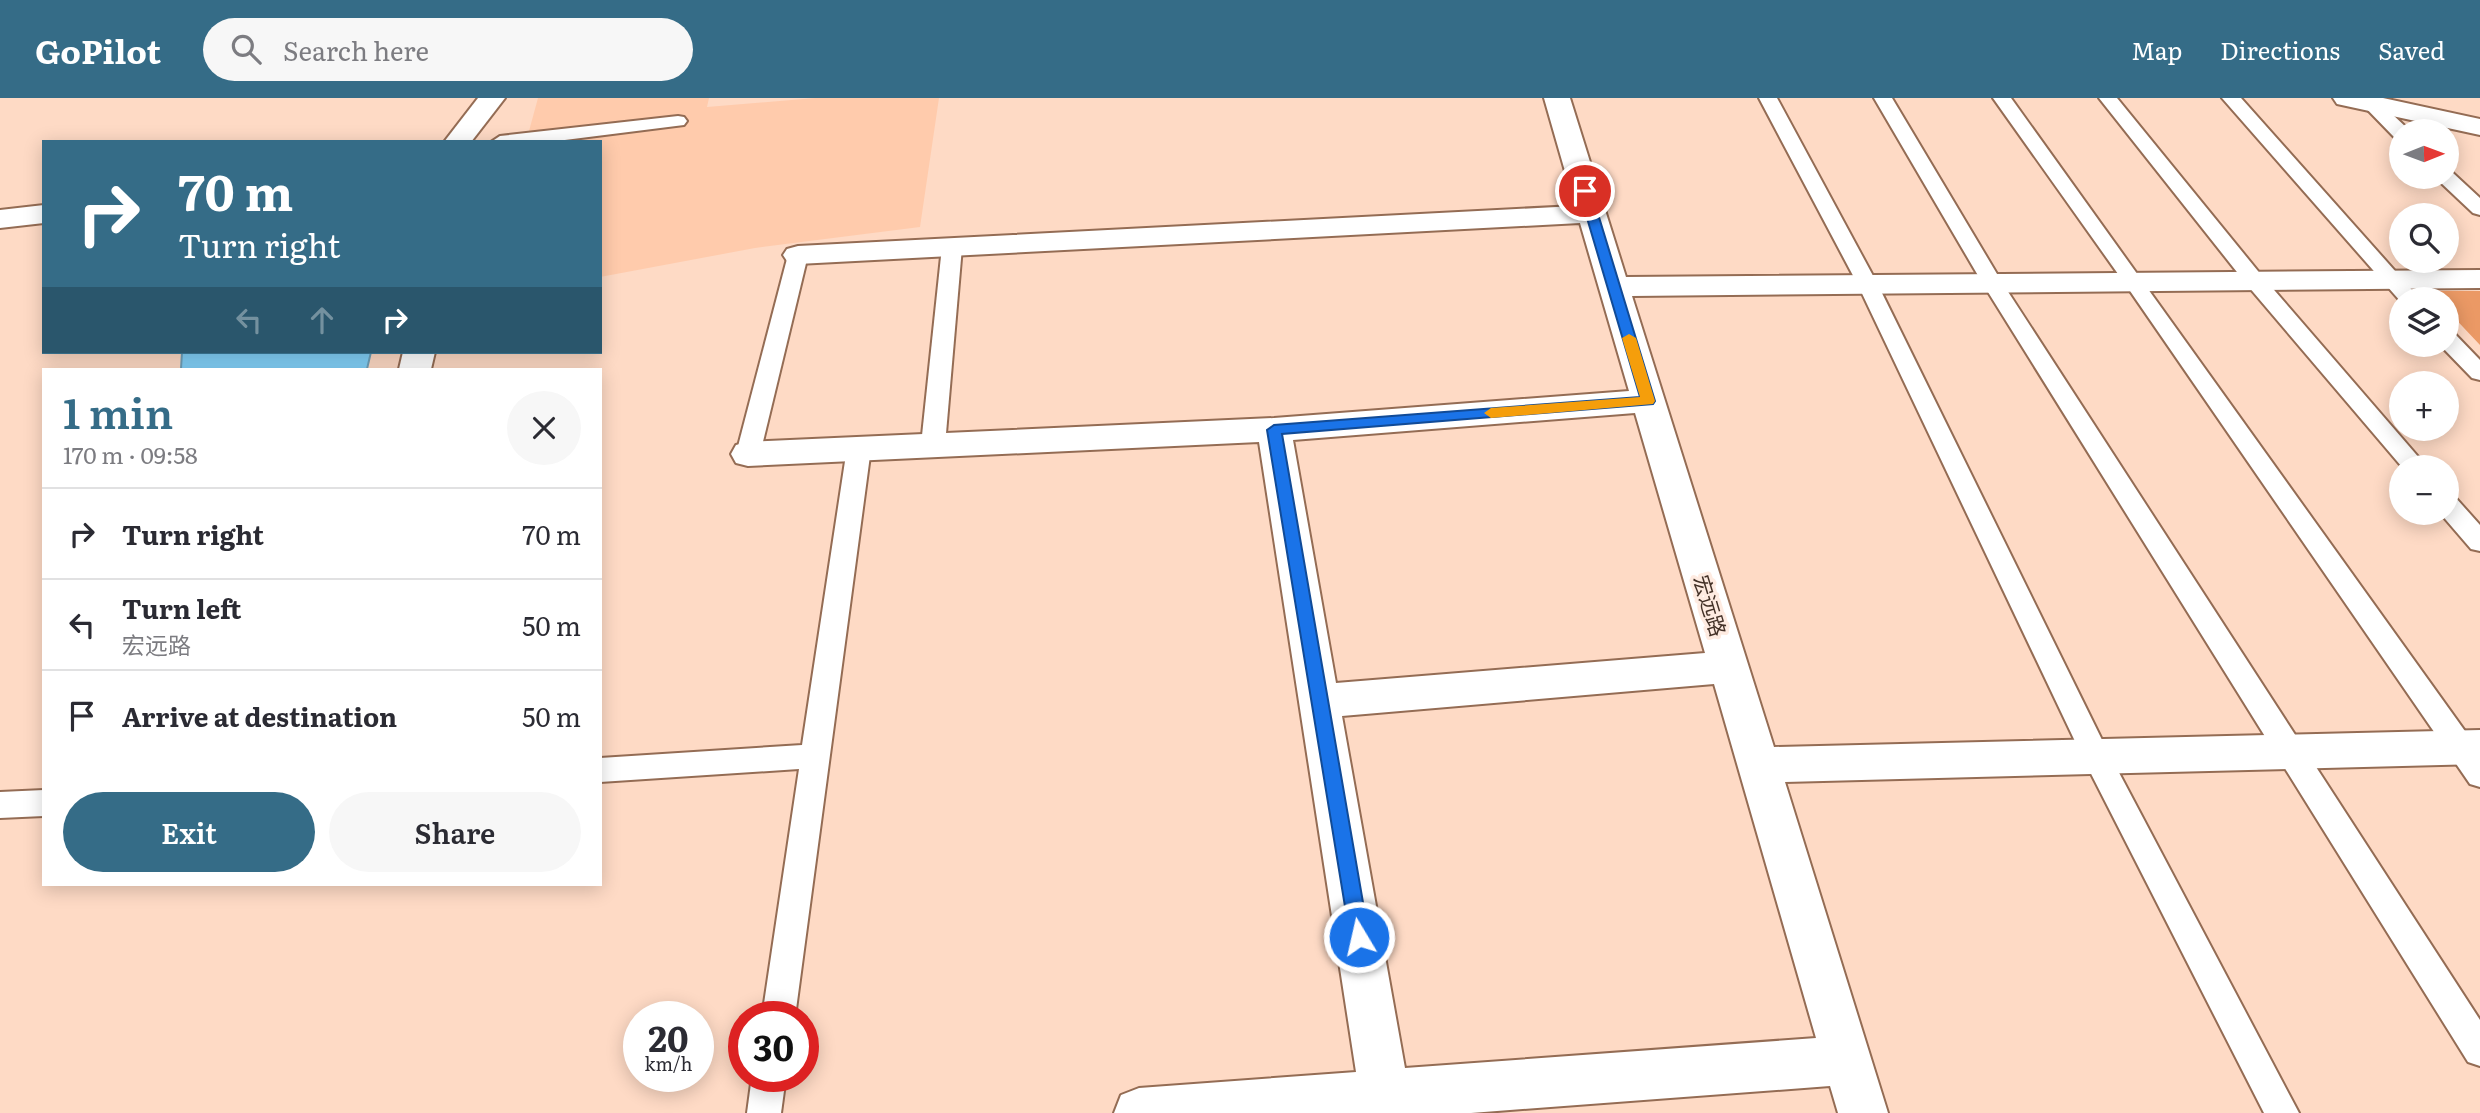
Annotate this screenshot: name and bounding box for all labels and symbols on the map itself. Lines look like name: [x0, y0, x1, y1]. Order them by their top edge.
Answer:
north arrow: [2389, 119, 2459, 189]
pin: [1555, 161, 1615, 221]
street label: 宏远路: [1687, 571, 1735, 640]
position arrow: [1322, 900, 1396, 974]
speed limit sign: 30: [728, 1001, 819, 1092]

